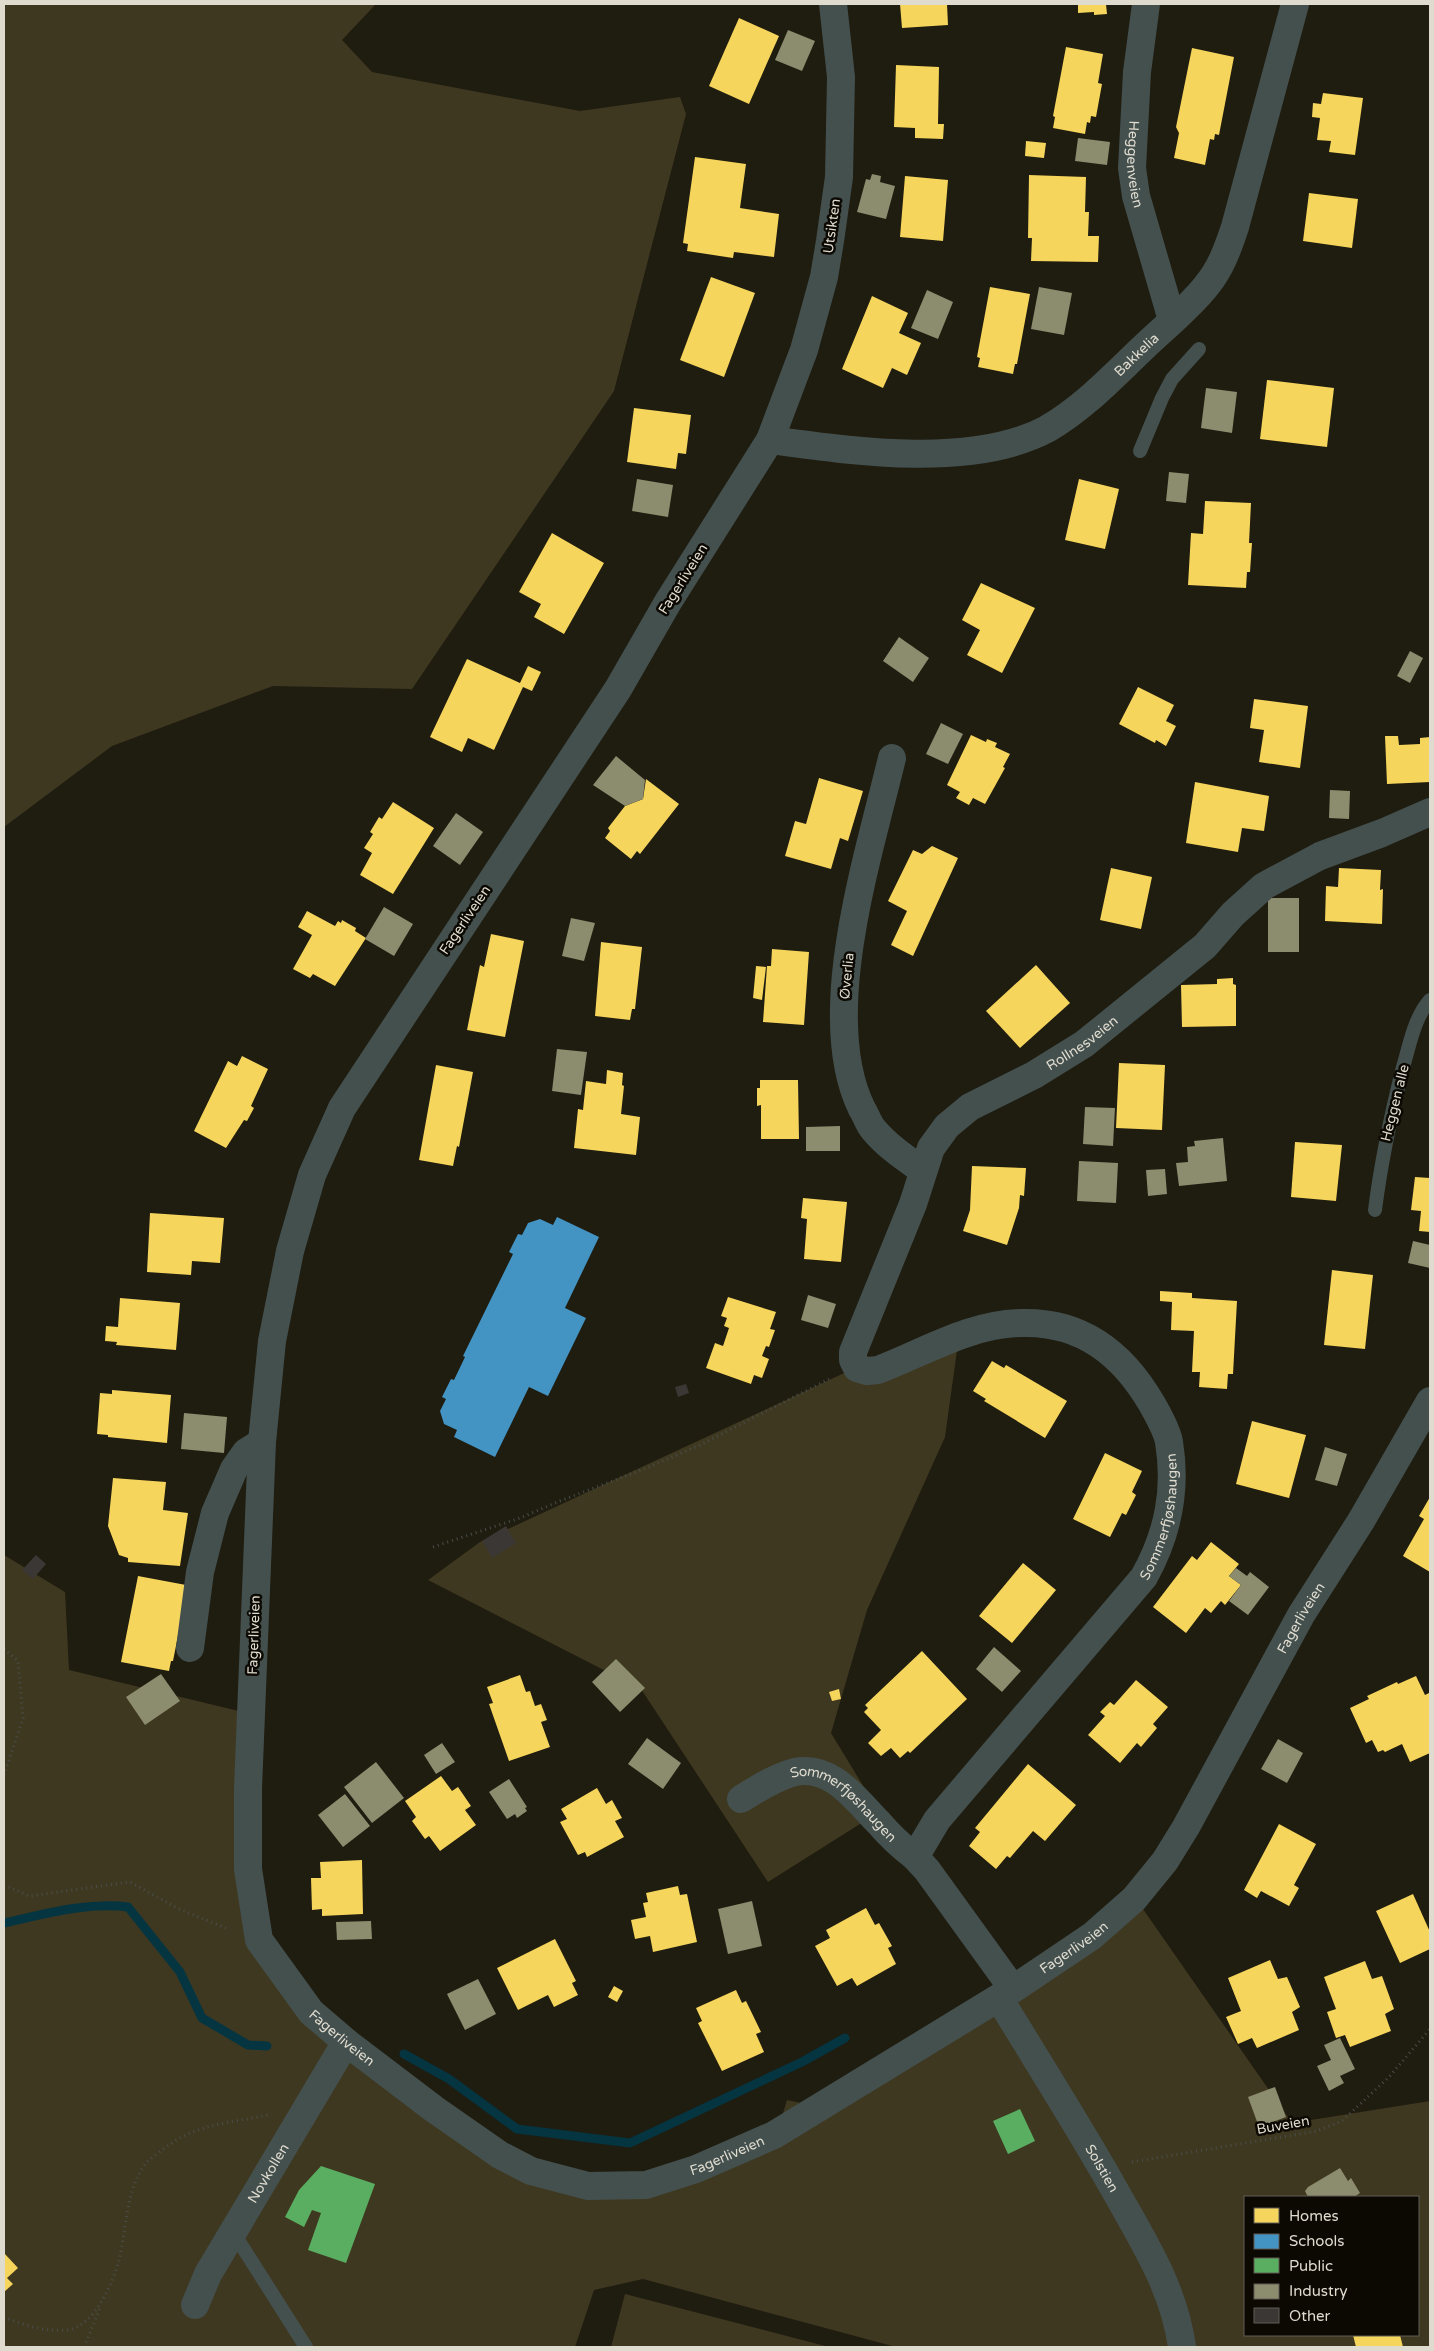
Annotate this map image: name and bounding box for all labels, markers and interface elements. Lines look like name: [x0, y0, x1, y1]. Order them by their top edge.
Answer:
street label: Heggenveien: [1123, 120, 1147, 210]
street label: Utsikten: [820, 197, 844, 255]
street label: Bakkelia: [1110, 329, 1162, 380]
street label: Fagerliveien: [655, 541, 711, 617]
street label: Fagerliveien: [436, 882, 494, 958]
street label: Øverlia: [836, 952, 858, 1000]
street label: Rollnesveien: [1043, 1012, 1121, 1074]
street label: Heggen alle: [1377, 1063, 1413, 1143]
street label: Sommerfjøshaugen: [1136, 1453, 1180, 1583]
street label: Fagerliveien: [1273, 1579, 1328, 1656]
street label: Fagerliveien: [244, 1595, 264, 1675]
street label: Sommerfjøshaugen: [788, 1762, 900, 1845]
street label: Fagerliveien: [1036, 1917, 1111, 1977]
street label: Fagerliveien: [306, 2006, 378, 2069]
street label: Buveien: [1255, 2112, 1311, 2138]
street label: Fagerliveien: [688, 2132, 767, 2179]
street label: Novkollen: [244, 2140, 292, 2206]
street label: Solstien: [1082, 2141, 1123, 2195]
legend: [1244, 2196, 1419, 2336]
text: Homes: [1289, 2207, 1339, 2225]
text: Schools: [1289, 2232, 1345, 2250]
text: Public: [1289, 2257, 1333, 2275]
text: Industry: [1289, 2282, 1348, 2300]
text: Other: [1289, 2307, 1331, 2325]

